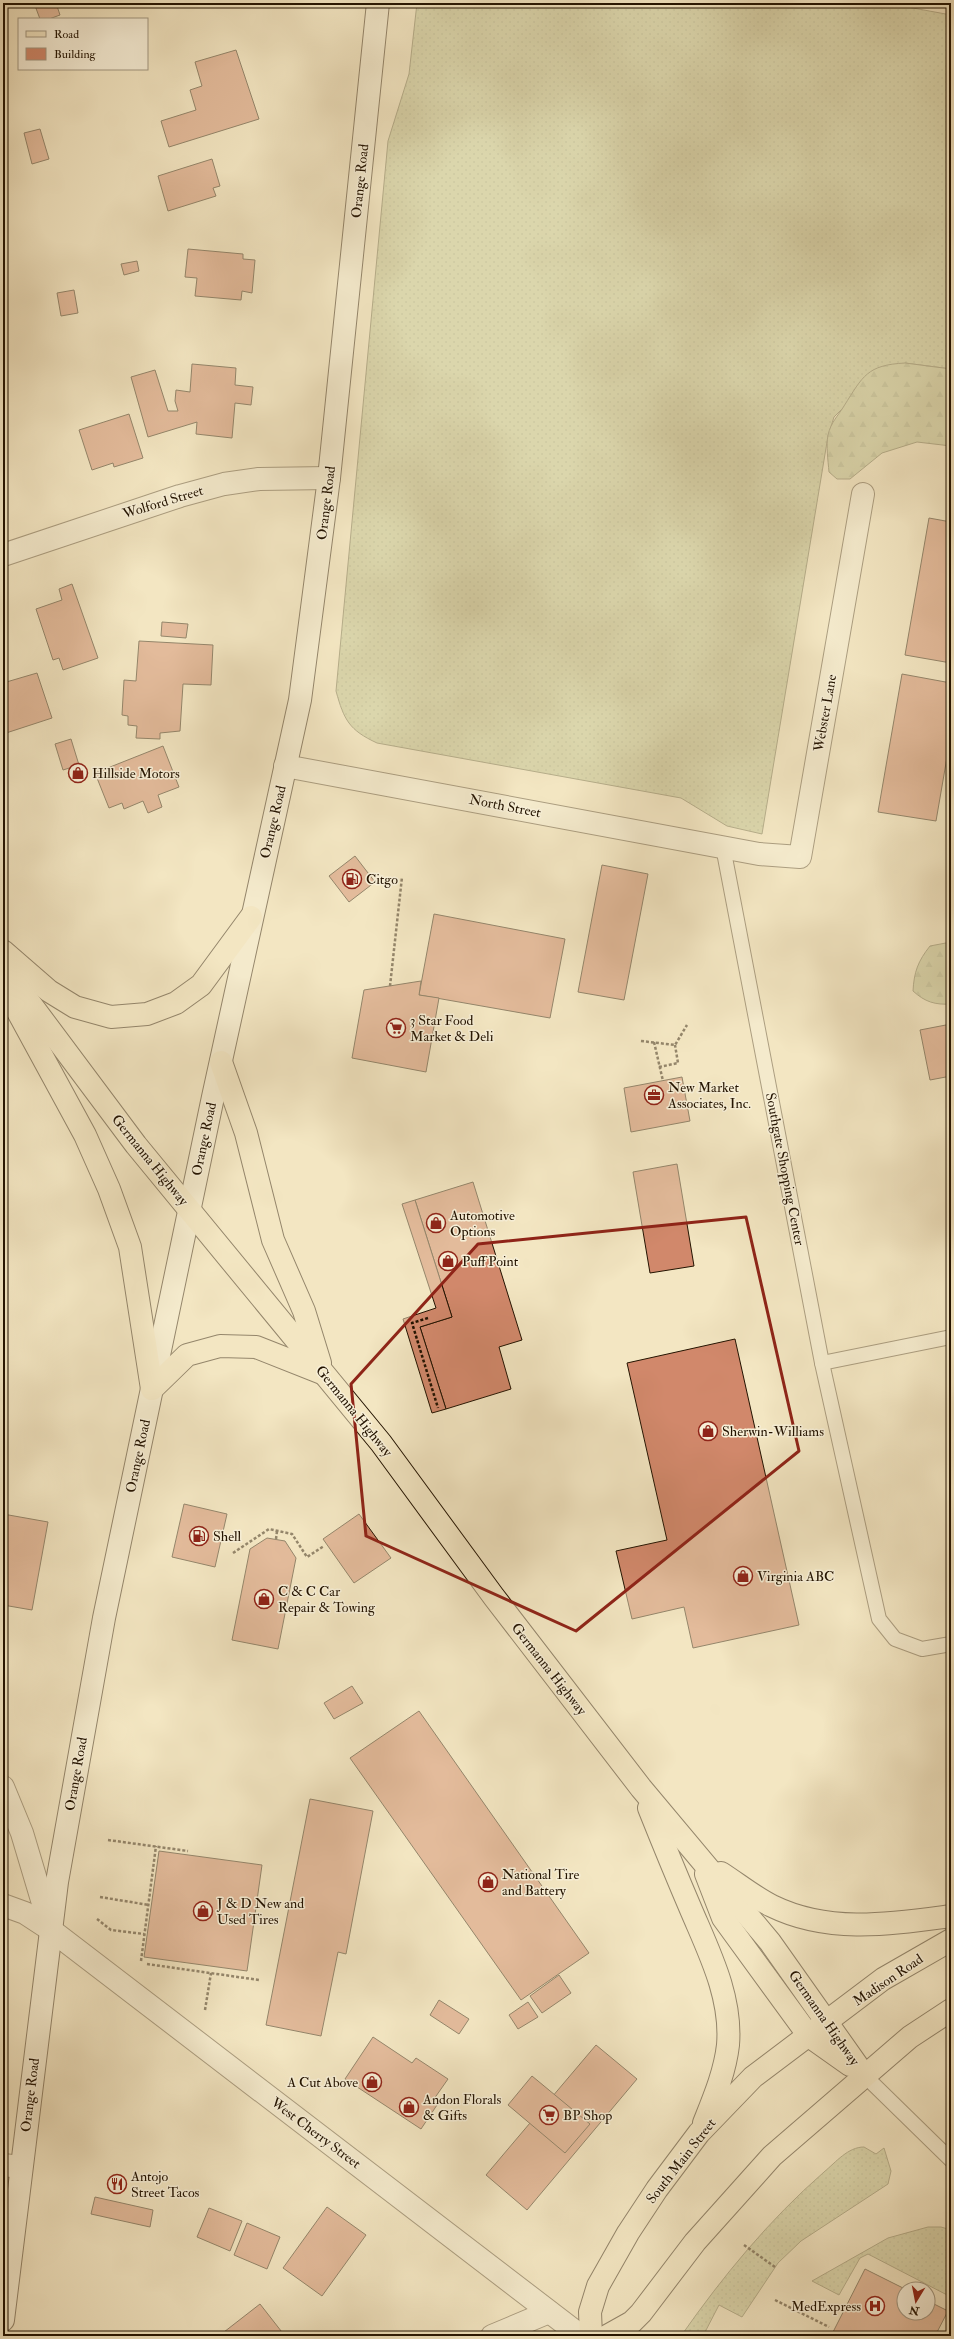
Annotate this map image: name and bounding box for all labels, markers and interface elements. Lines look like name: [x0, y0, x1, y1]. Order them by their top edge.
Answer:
legend: [18, 18, 148, 70]
text: Road: [54, 27, 79, 42]
text: Building: [54, 47, 97, 62]
street label: Orange Road: [348, 143, 372, 219]
street label: Orange Road: [313, 465, 339, 541]
street label: Wolford Street: [120, 482, 206, 523]
street label: Webster Lane: [810, 673, 840, 754]
shop icon: Hillside Motors: [67, 762, 89, 784]
place label: Hillside Motors: [92, 765, 180, 782]
street label: Orange Road: [256, 784, 290, 860]
street label: North Street: [468, 791, 543, 821]
fuel station icon: Citgo: [341, 868, 363, 890]
place label: Citgo: [366, 871, 398, 888]
place label: 3 Star Food Market & Deli: [410, 1012, 494, 1045]
supermarket icon: 3 Star Food Market & Deli: [385, 1017, 407, 1039]
place label: New Market Associates, Inc.: [667, 1079, 751, 1112]
office icon: New Market Associates, Inc.: [643, 1084, 665, 1106]
street label: Southgate Shopping Center: [761, 1091, 808, 1248]
street label: Orange Road: [188, 1101, 220, 1177]
street label: Germanna Highway: [107, 1111, 192, 1210]
place label: Automotive Options: [449, 1207, 515, 1241]
shop icon: Automotive Options: [425, 1212, 447, 1234]
shop icon: Puff Point: [437, 1250, 459, 1272]
place label: Puff Point: [462, 1253, 519, 1270]
street label: Germanna Highway: [311, 1362, 396, 1461]
street label: Orange Road: [122, 1418, 154, 1494]
shop icon: Sherwin-Williams: [697, 1420, 719, 1442]
place label: Sherwin-Williams: [722, 1423, 824, 1440]
fuel station icon: Shell: [188, 1525, 210, 1547]
place label: Shell: [213, 1528, 242, 1545]
shop icon: Virginia ABC: [732, 1565, 754, 1587]
place label: Virginia ABC: [757, 1568, 834, 1585]
place label: C & C Car Repair & Towing: [278, 1583, 376, 1617]
shop icon: C & C Car Repair & Towing: [253, 1588, 275, 1610]
street label: Germanna Highway: [507, 1620, 591, 1720]
street label: Orange Road: [61, 1736, 91, 1812]
place label: National Tire and Battery: [502, 1866, 580, 1900]
shop icon: National Tire and Battery: [477, 1871, 499, 1893]
place label: J & D New and Used Tires: [216, 1895, 304, 1928]
shop icon: J & D New and Used Tires: [192, 1900, 214, 1922]
street label: Madison Road: [850, 1950, 926, 2010]
street label: Germanna Highway: [784, 1967, 864, 2070]
street label: Orange Road: [17, 2057, 43, 2133]
shop icon: A Cut Above: [361, 2071, 383, 2093]
place label: A Cut Above: [286, 2074, 358, 2091]
place label: Andon Florals & Gifts: [422, 2091, 501, 2124]
street label: West Cherry Street: [266, 2093, 365, 2173]
shop icon: Andon Florals & Gifts: [398, 2096, 420, 2118]
supermarket icon: BP Shop: [538, 2104, 560, 2126]
place label: BP Shop: [563, 2107, 612, 2125]
street label: South Main Street: [642, 2115, 720, 2207]
place label: Antojo Street Tacos: [130, 2168, 200, 2201]
restaurant icon: Antojo Street Tacos: [106, 2173, 128, 2195]
north arrow: [896, 2281, 936, 2321]
hospital icon: MedExpress: [864, 2295, 886, 2317]
place label: MedExpress: [791, 2298, 861, 2316]
text: N: [907, 2303, 921, 2318]

